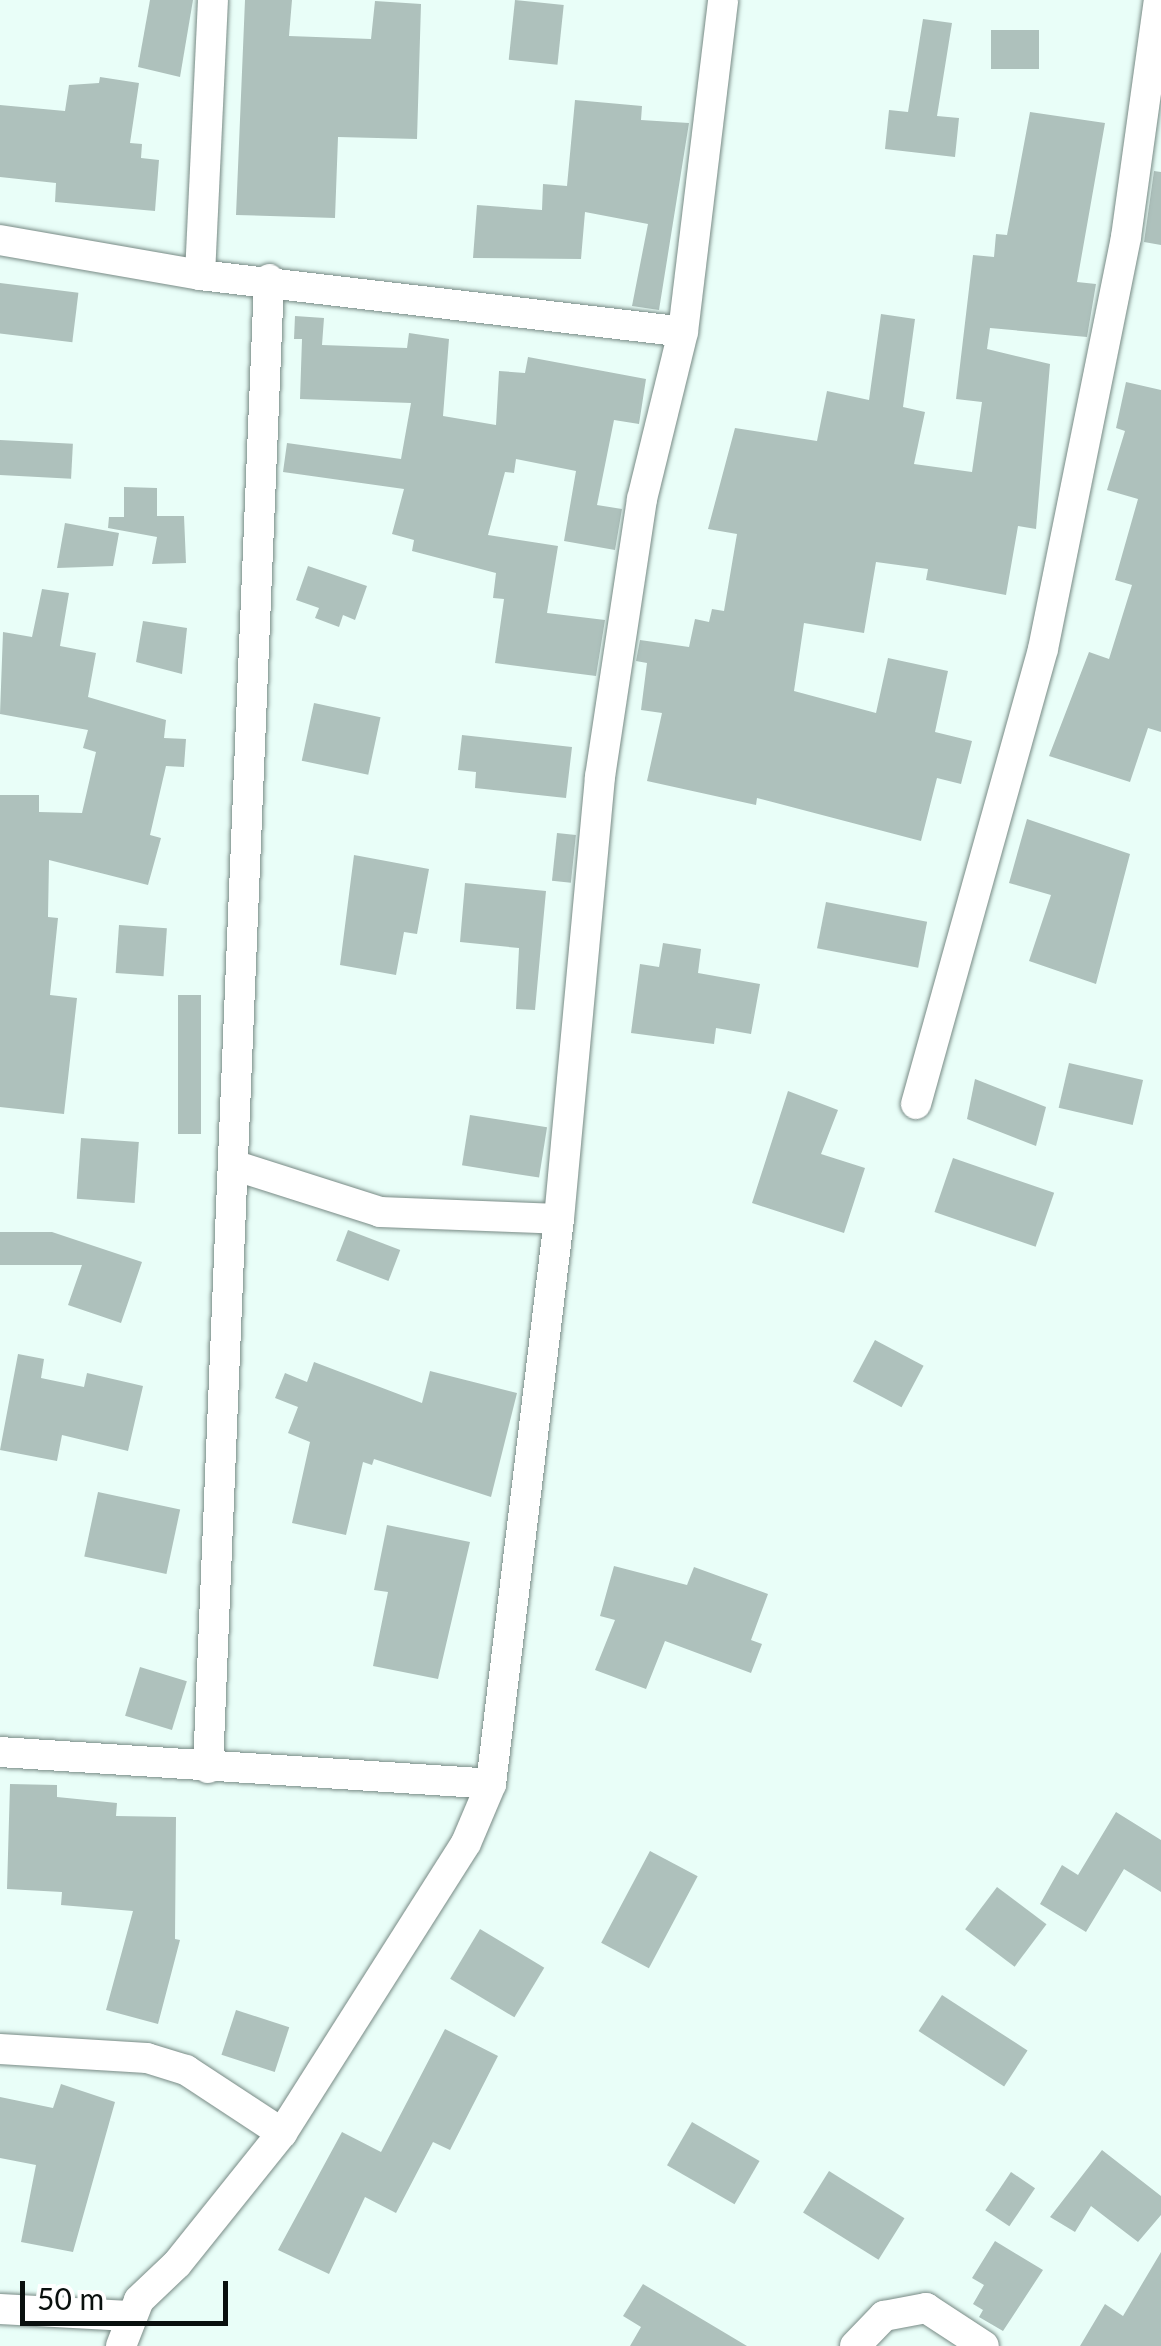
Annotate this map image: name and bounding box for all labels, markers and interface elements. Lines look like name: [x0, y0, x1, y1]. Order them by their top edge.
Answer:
scale bar: [25, 2261, 232, 2323]
text: 50 m: [37, 2280, 104, 2316]

